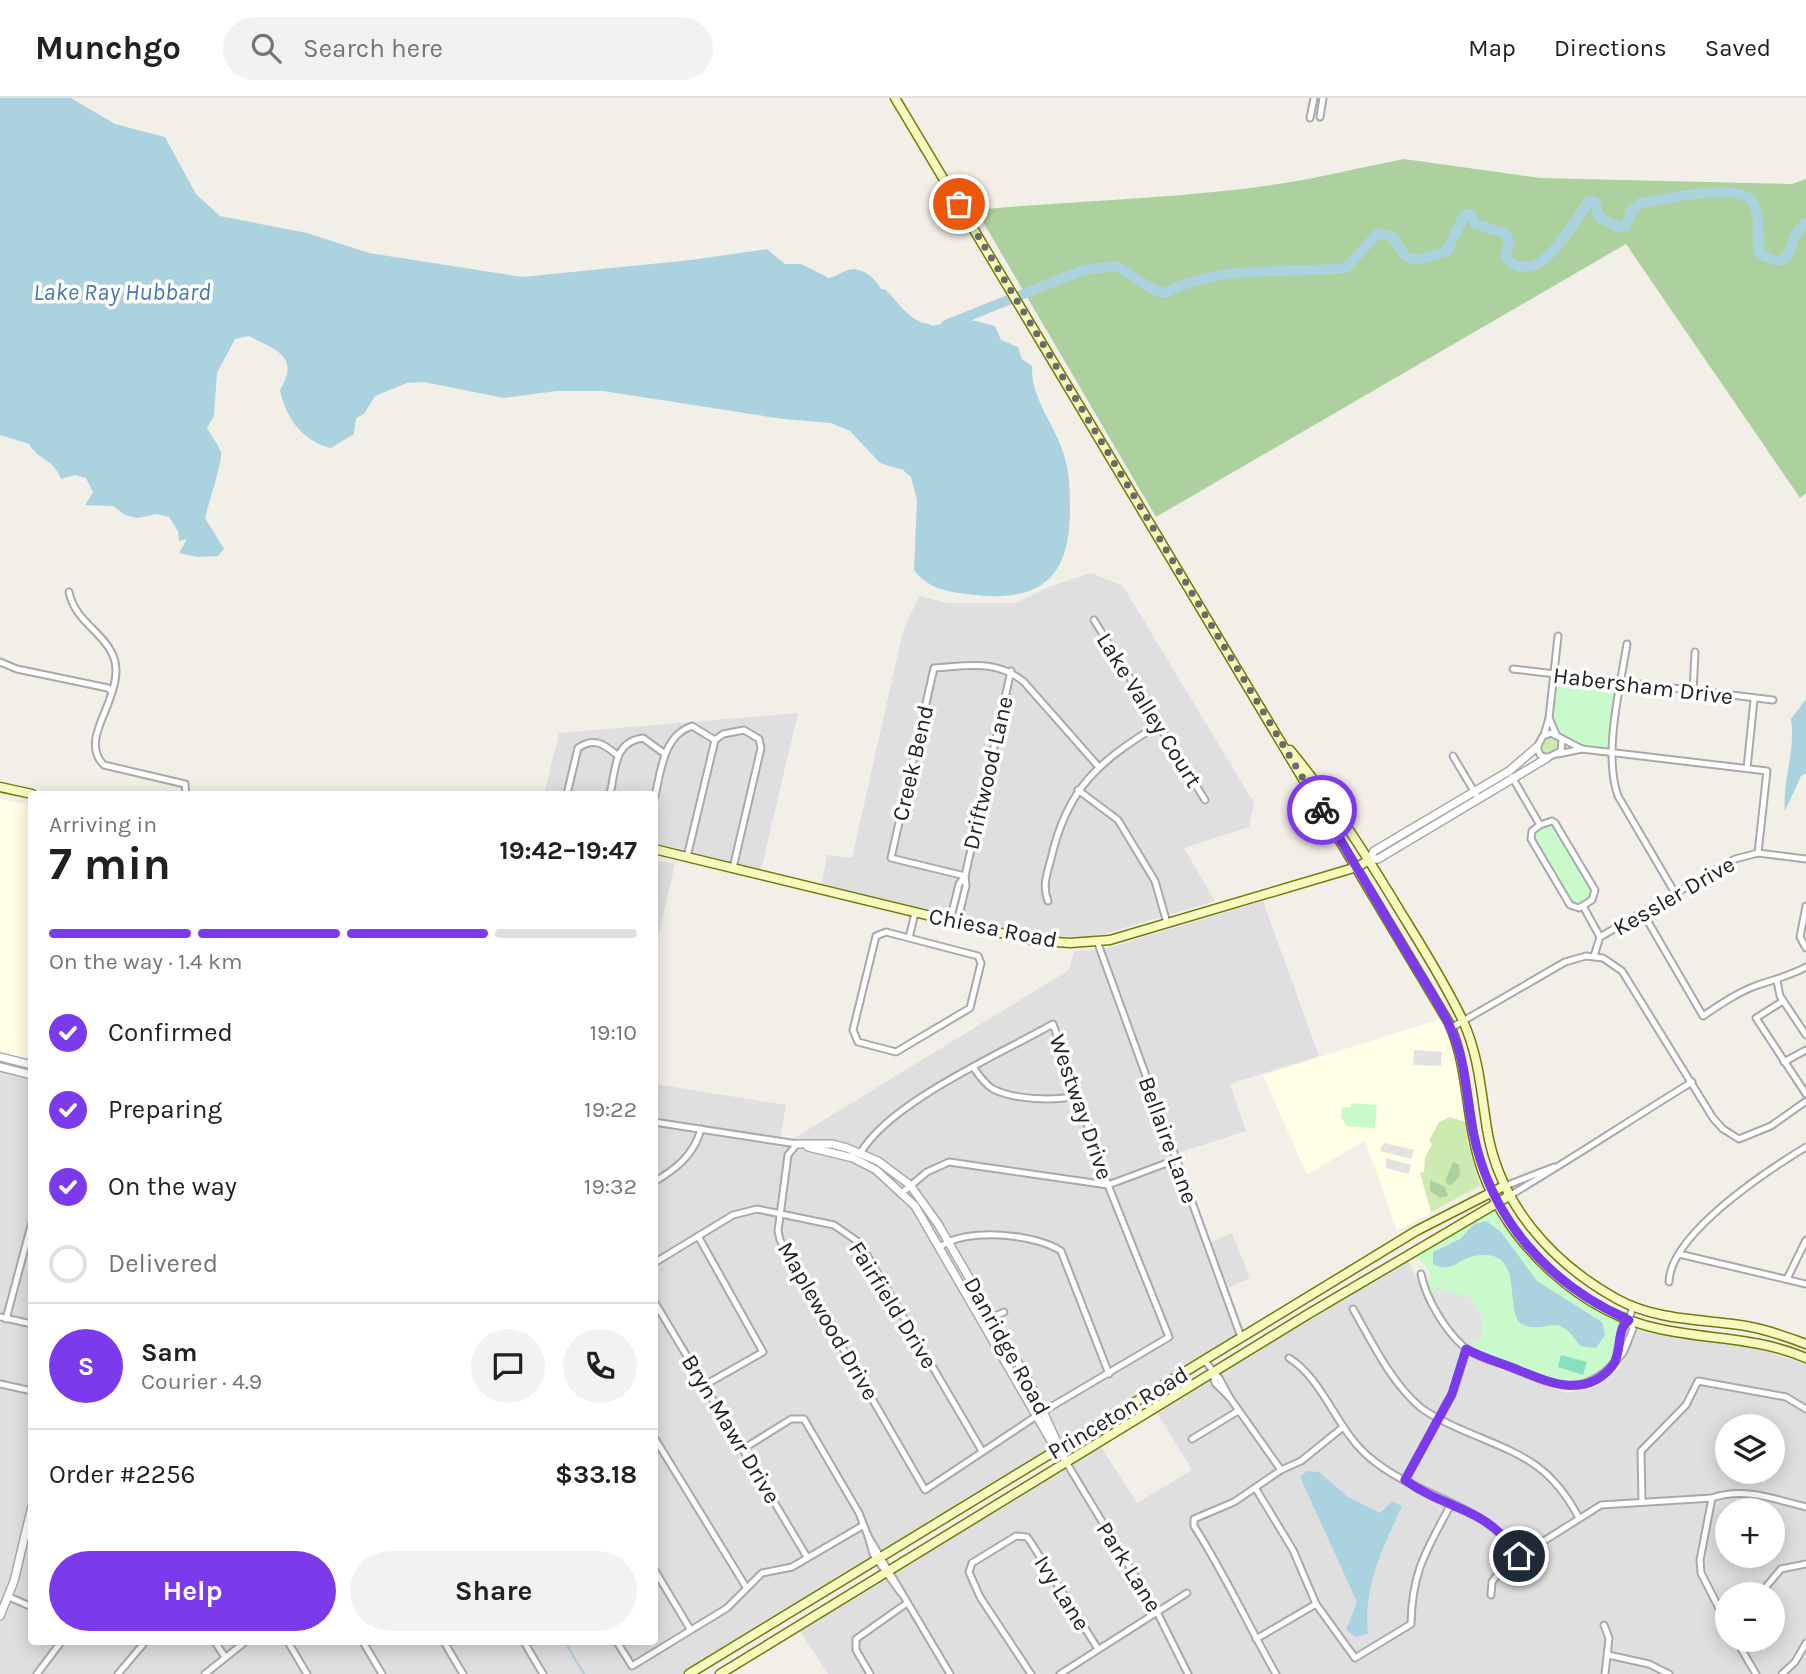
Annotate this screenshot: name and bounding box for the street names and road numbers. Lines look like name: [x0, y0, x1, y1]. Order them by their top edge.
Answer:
street label: Lake Valley Court: [1091, 628, 1208, 792]
street label: Habersham Drive: [1551, 662, 1735, 710]
street label: Driftwood Lane: [957, 694, 1019, 852]
street label: Creek Bend: [887, 702, 939, 824]
street label: Kessler Drive: [1608, 850, 1740, 942]
street label: Chiesa Road: [927, 902, 1059, 954]
street label: Westway Drive: [1044, 1031, 1118, 1183]
street label: Bellaire Lane: [1133, 1073, 1203, 1207]
street label: Fairfield Drive: [843, 1236, 943, 1374]
street label: Maplewood Drive: [772, 1237, 884, 1405]
street label: Danridge Road: [958, 1272, 1056, 1420]
street label: Bryn Mawr Drive: [676, 1350, 786, 1508]
street label: Princeton Road: [1043, 1360, 1193, 1466]
street label: Park Lane: [1091, 1517, 1167, 1617]
street label: Ivy Lane: [1028, 1551, 1096, 1635]

